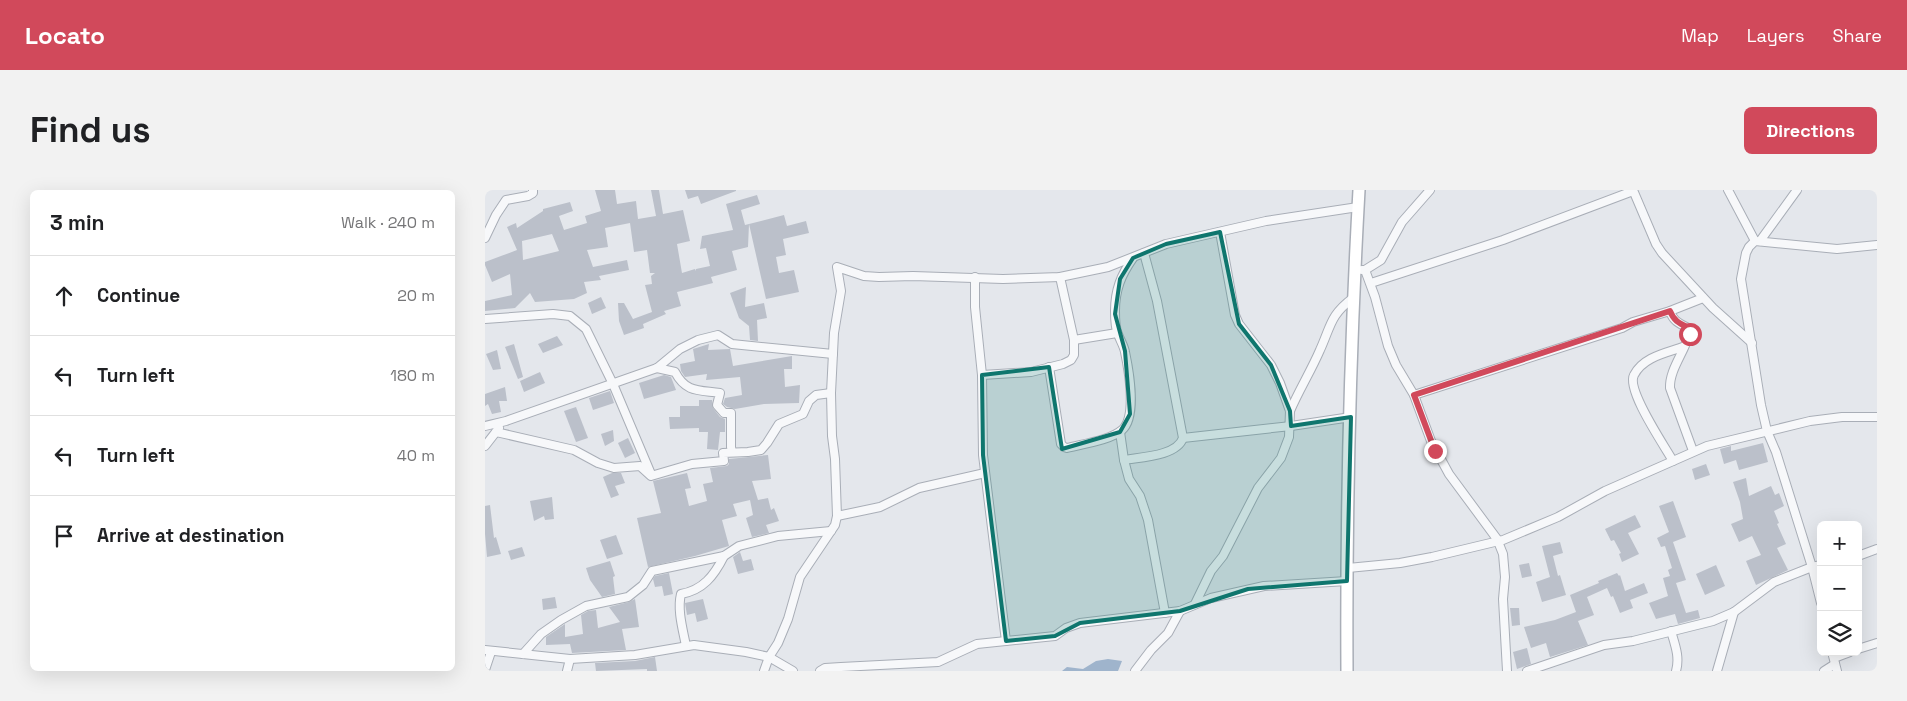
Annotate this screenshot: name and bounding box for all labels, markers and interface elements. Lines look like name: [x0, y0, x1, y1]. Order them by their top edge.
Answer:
text: Locato: [25, 20, 105, 51]
text: Map: [1681, 24, 1719, 47]
text: Layers: [1747, 24, 1804, 47]
text: Share: [1832, 24, 1882, 47]
button: Directions: [1744, 107, 1877, 154]
text: Find us: [30, 108, 151, 152]
text: 3 min: [50, 209, 105, 236]
text: Walk · 240 m: [341, 212, 435, 233]
icon: ahead: [50, 282, 78, 310]
text: Continue: [97, 283, 180, 308]
text: 20 m: [397, 285, 435, 306]
route start: [1679, 323, 1702, 346]
icon: left: [50, 362, 78, 390]
text: Turn left: [97, 363, 175, 388]
text: 180 m: [390, 365, 435, 386]
route end: [1424, 440, 1447, 463]
icon: left: [50, 442, 78, 470]
text: Turn left: [97, 443, 175, 468]
text: 40 m: [397, 445, 435, 466]
map controls: [1817, 521, 1862, 656]
button: +: [1817, 521, 1862, 566]
icon: arrive: [50, 522, 78, 550]
text: Arrive at destination: [97, 523, 285, 548]
button: −: [1817, 566, 1862, 611]
button: layers: [1817, 611, 1862, 656]

